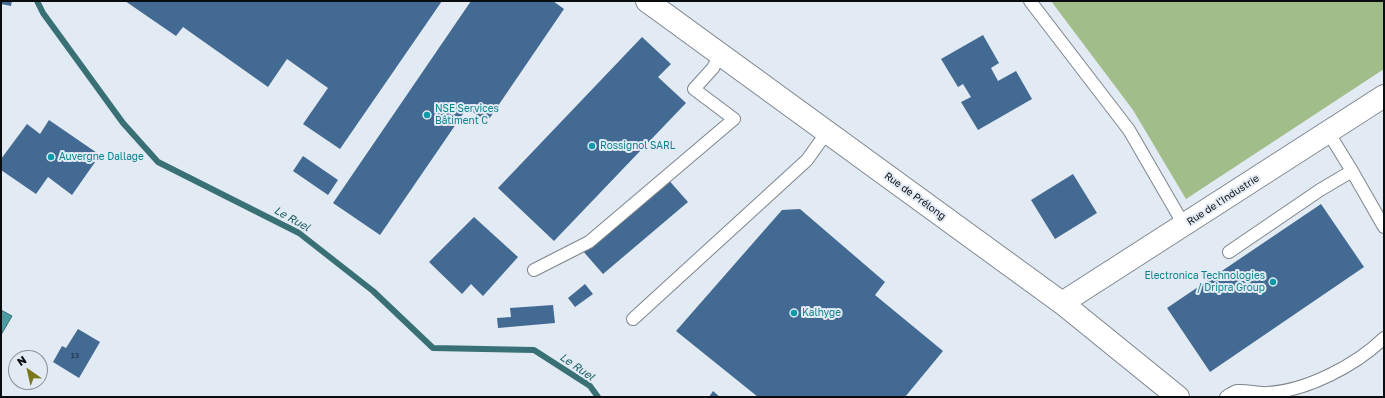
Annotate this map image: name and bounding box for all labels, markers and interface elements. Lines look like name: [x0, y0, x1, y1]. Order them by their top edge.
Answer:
place label: NSE Services Bâtiment C: [435, 103, 499, 126]
marker: NSE Services Bâtiment C: [422, 110, 432, 120]
place label: Rossignol SARL: [600, 140, 675, 152]
marker: Rossignol SARL: [587, 141, 597, 151]
place label: Auvergne Dallage: [59, 151, 144, 163]
marker: Auvergne Dallage: [46, 152, 56, 162]
street label: Rue de Prélong: [882, 170, 948, 222]
street label: Rue de l'Industrie: [1185, 172, 1261, 228]
water label: Le Ruel: [272, 204, 312, 234]
place label: Electronica Technologies / Dripra Group: [1144, 270, 1265, 294]
marker: Electronica Technologies / Dripra Group: [1268, 277, 1278, 287]
place label: Kalhyge: [802, 307, 841, 319]
marker: Kalhyge: [789, 308, 799, 318]
north arrow: [8, 350, 48, 390]
house number: 13: [71, 350, 79, 360]
water label: Le Ruel: [557, 350, 597, 384]
text: N: [14, 353, 29, 368]

